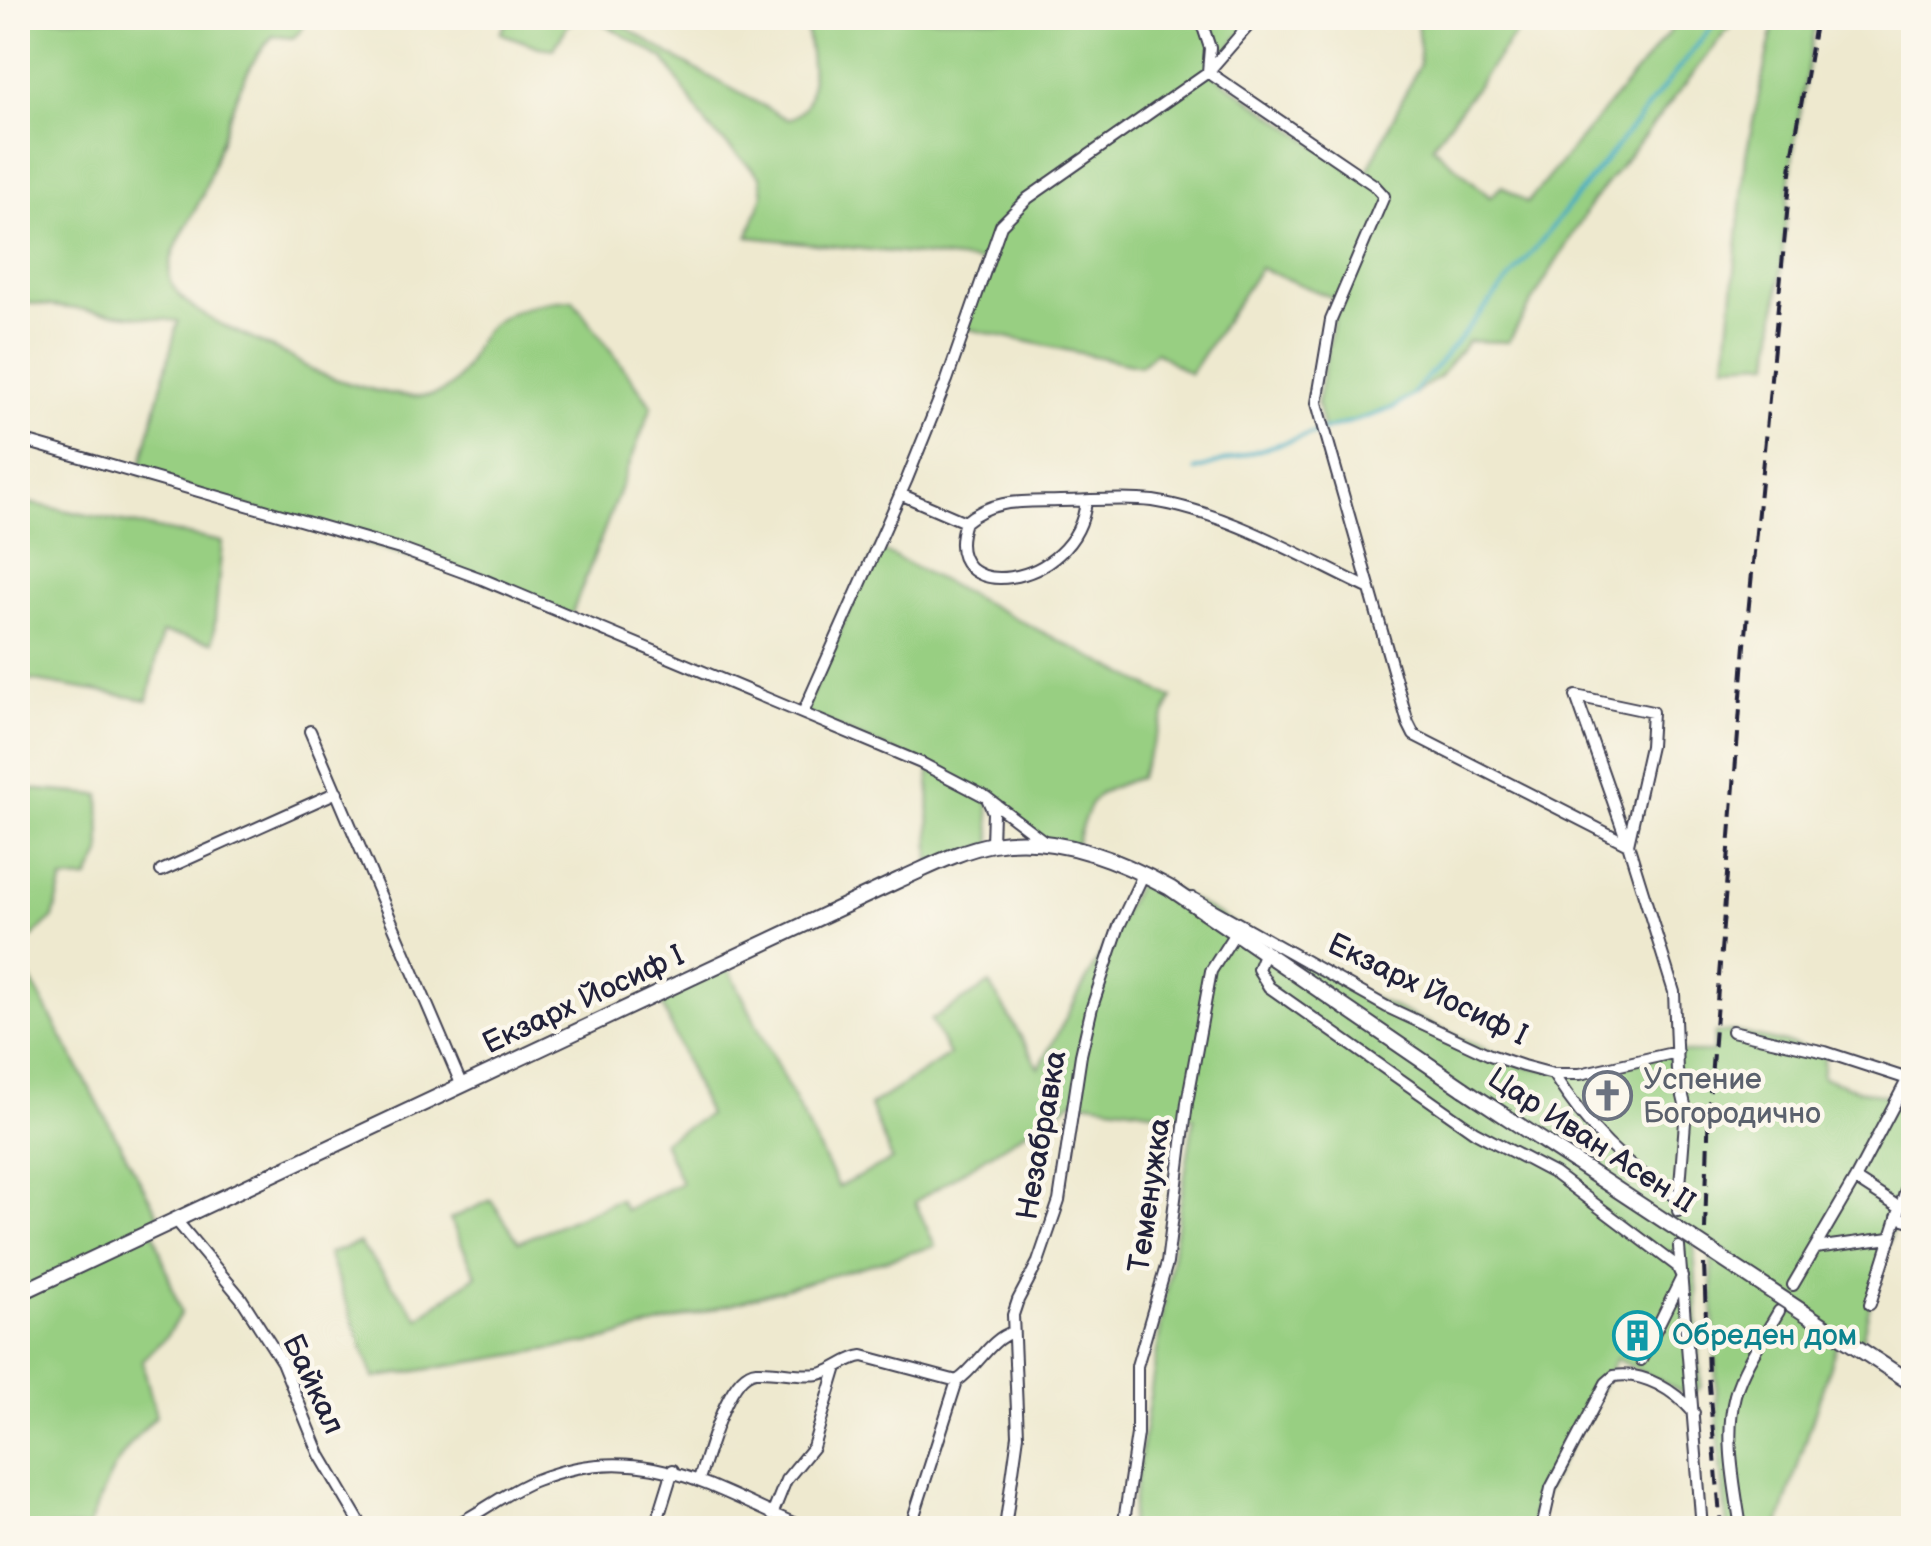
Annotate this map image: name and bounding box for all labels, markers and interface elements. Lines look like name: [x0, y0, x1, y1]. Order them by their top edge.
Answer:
street label: Екзарх Йосиф I: [1322, 926, 1533, 1054]
street label: Екзарх Йосиф I: [477, 938, 690, 1062]
street label: Незабравка: [1009, 1048, 1075, 1223]
street label: Цар Иван Асен II: [1481, 1060, 1702, 1221]
place label: Успение Богородично: [1643, 1062, 1821, 1132]
church icon: Успение Богородично: [1582, 1070, 1634, 1122]
street label: Теменужка: [1121, 1115, 1179, 1275]
building icon: Обреден дом: [1611, 1309, 1663, 1361]
place label: Обреден дом: [1672, 1318, 1857, 1354]
street label: Байкал: [274, 1329, 352, 1440]

